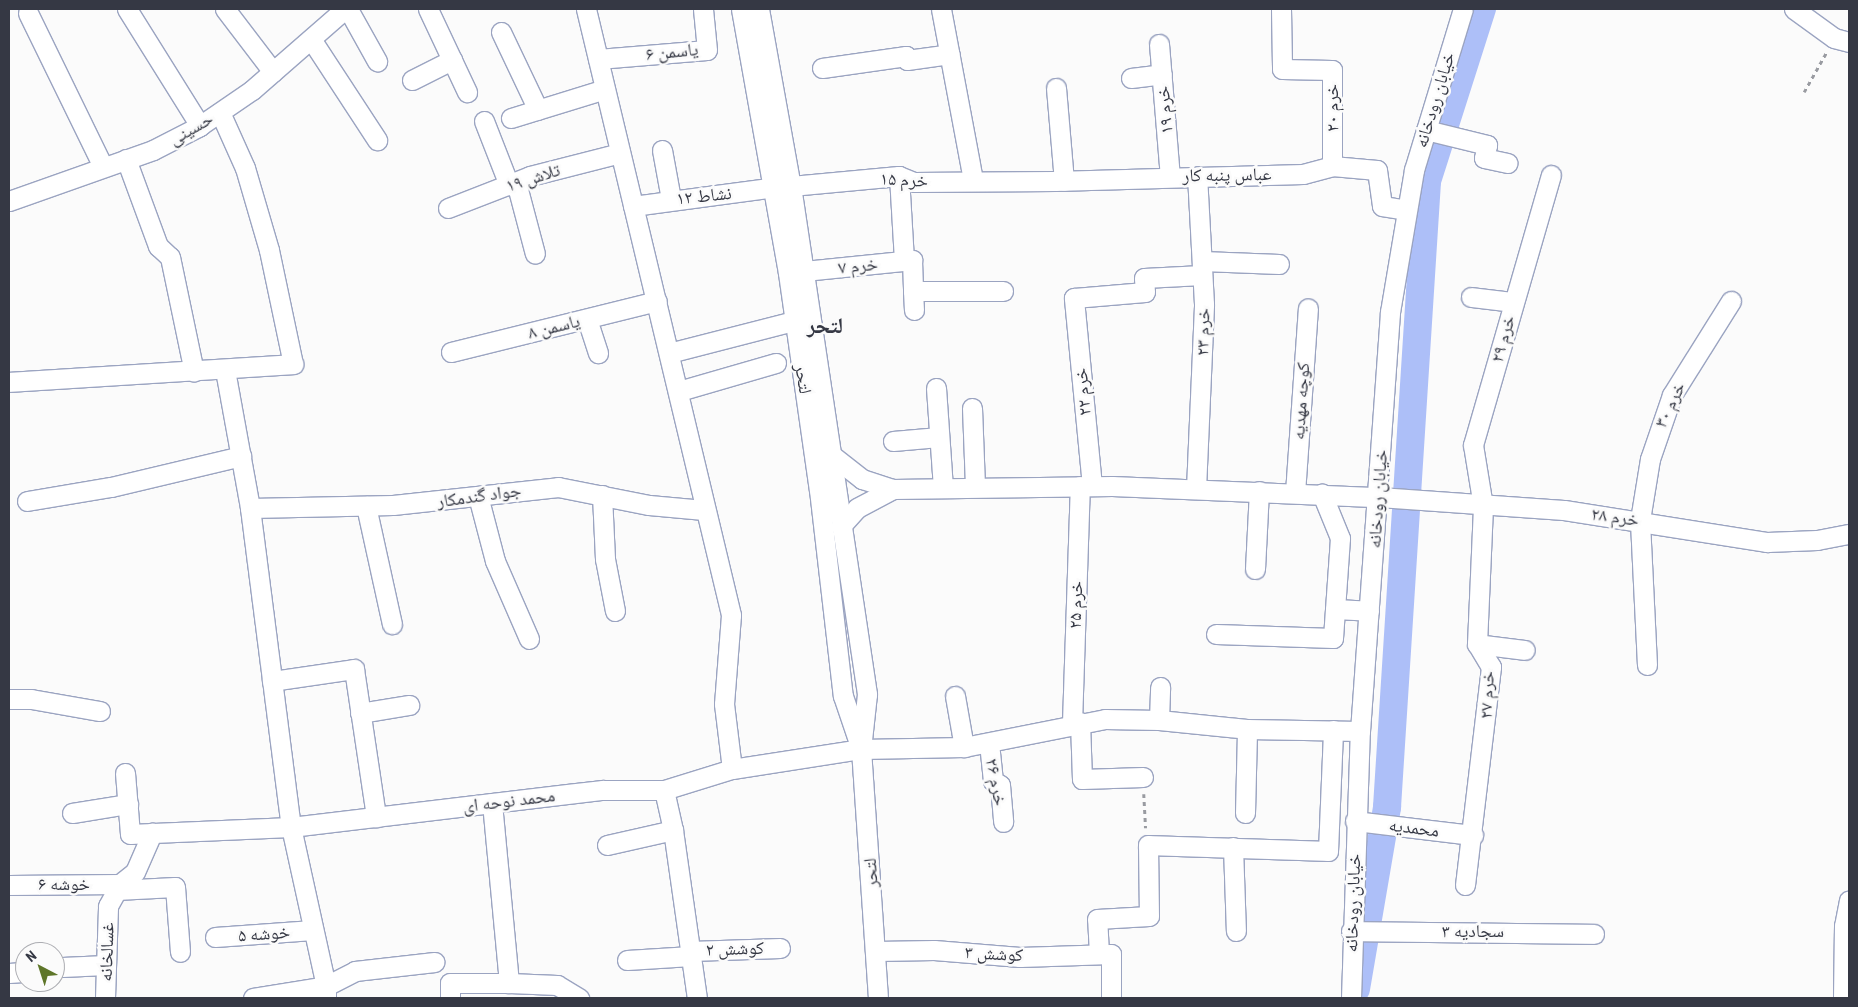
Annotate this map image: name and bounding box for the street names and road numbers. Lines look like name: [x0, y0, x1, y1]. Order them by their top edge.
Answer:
street label: یاسمن ۶: [645, 39, 699, 65]
street label: خیابان رودخانه: [1410, 50, 1460, 150]
street label: خرم ۲۰: [1321, 84, 1343, 132]
street label: خرم ۱۹: [1152, 85, 1178, 135]
street label: حسینی: [165, 108, 217, 150]
street label: تلاش ۱۹: [503, 159, 563, 197]
street label: عباس پنبه کار: [1182, 163, 1272, 187]
street label: خرم ۱۵: [880, 168, 928, 192]
street label: نشاط ۱۲: [675, 182, 733, 210]
street label: خرم ۷: [837, 253, 879, 279]
street label: خرم ۲۳: [1191, 308, 1215, 356]
street label: یاسمن ۸: [526, 310, 582, 344]
street label: خرم ۲۹: [1486, 313, 1520, 365]
street label: کوچه مهدیه: [1288, 362, 1314, 440]
street label: لتحر: [790, 363, 816, 395]
street label: خرم ۲۲: [1070, 367, 1096, 417]
street label: خرم ۳۰: [1650, 379, 1690, 431]
street label: خیابان رودخانه: [1364, 449, 1392, 549]
street label: جواد گندمکار: [435, 479, 523, 513]
street label: خرم ۲۸: [1590, 503, 1640, 531]
street label: خرم ۲۵: [1064, 581, 1088, 629]
street label: خرم ۲۷: [1475, 671, 1499, 719]
street label: خرم ۲۶: [981, 756, 1011, 808]
street label: محمد نوحه ای: [462, 785, 556, 817]
street label: محمدیه: [1388, 814, 1440, 842]
street label: خیابان رودخانه: [1340, 853, 1366, 953]
street label: لتحر: [859, 858, 883, 888]
street label: خوشه ۶: [38, 873, 90, 895]
street label: سجادیه ۳: [1442, 920, 1504, 942]
street label: خوشه ۵: [237, 921, 291, 947]
street label: غسالخانه: [95, 922, 119, 982]
street label: کوشش ۲: [706, 937, 764, 961]
street label: کوشش ۳: [964, 942, 1024, 966]

